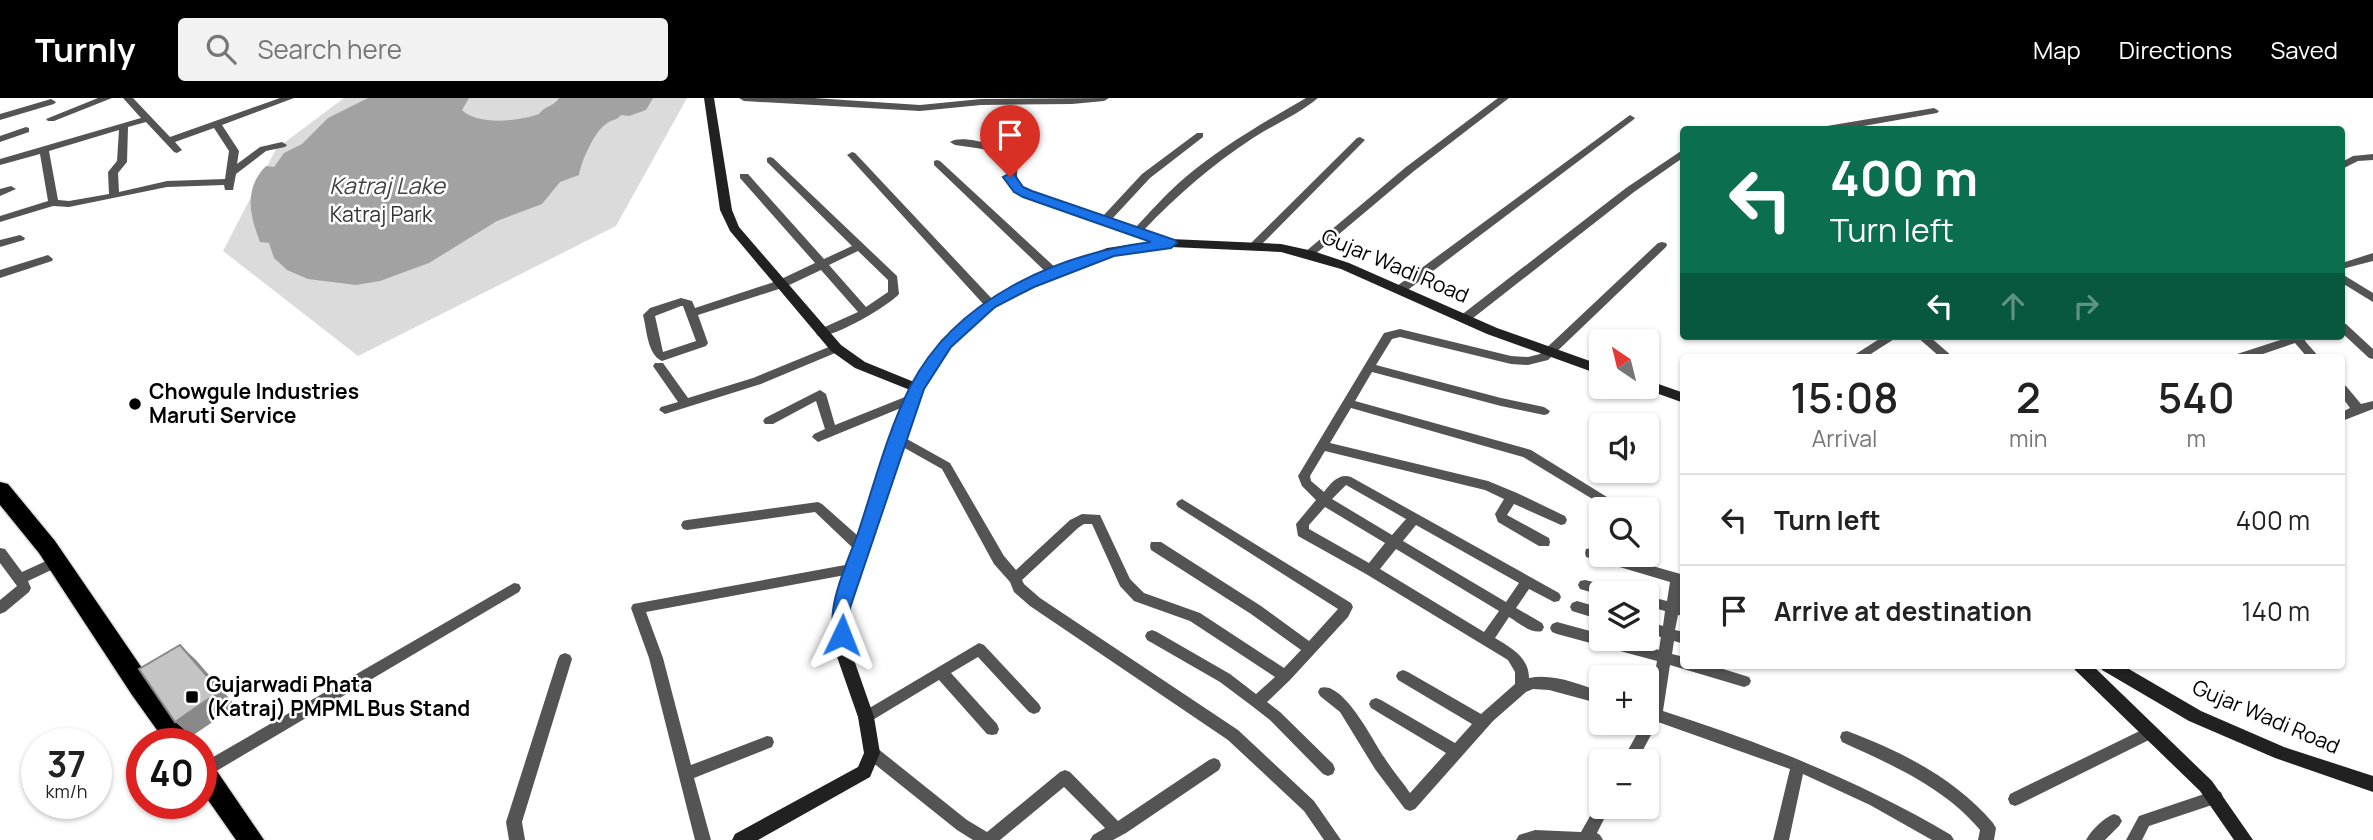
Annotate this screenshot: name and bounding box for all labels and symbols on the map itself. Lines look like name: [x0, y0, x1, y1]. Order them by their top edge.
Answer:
pin: [980, 105, 1040, 177]
water label: Katraj Lake: [329, 169, 446, 201]
park label: Katraj Park: [330, 200, 433, 228]
street label: Gujar Wadi Road: [1317, 221, 1473, 309]
north arrow: [1589, 329, 1659, 399]
place label: Chowgule Industries Maruti Service: [149, 377, 359, 429]
marker: Chowgule Industries Maruti Service: [127, 396, 143, 412]
position arrow: [805, 598, 879, 672]
place label: Gujarwadi Phata (Katraj) PMPML Bus Stand: [206, 670, 470, 722]
street label: Gujar Wadi Road: [2188, 672, 2344, 760]
marker: Gujarwadi Phata (Katraj) PMPML Bus Stand: [184, 689, 200, 705]
speed limit sign: 40: [126, 728, 217, 819]

